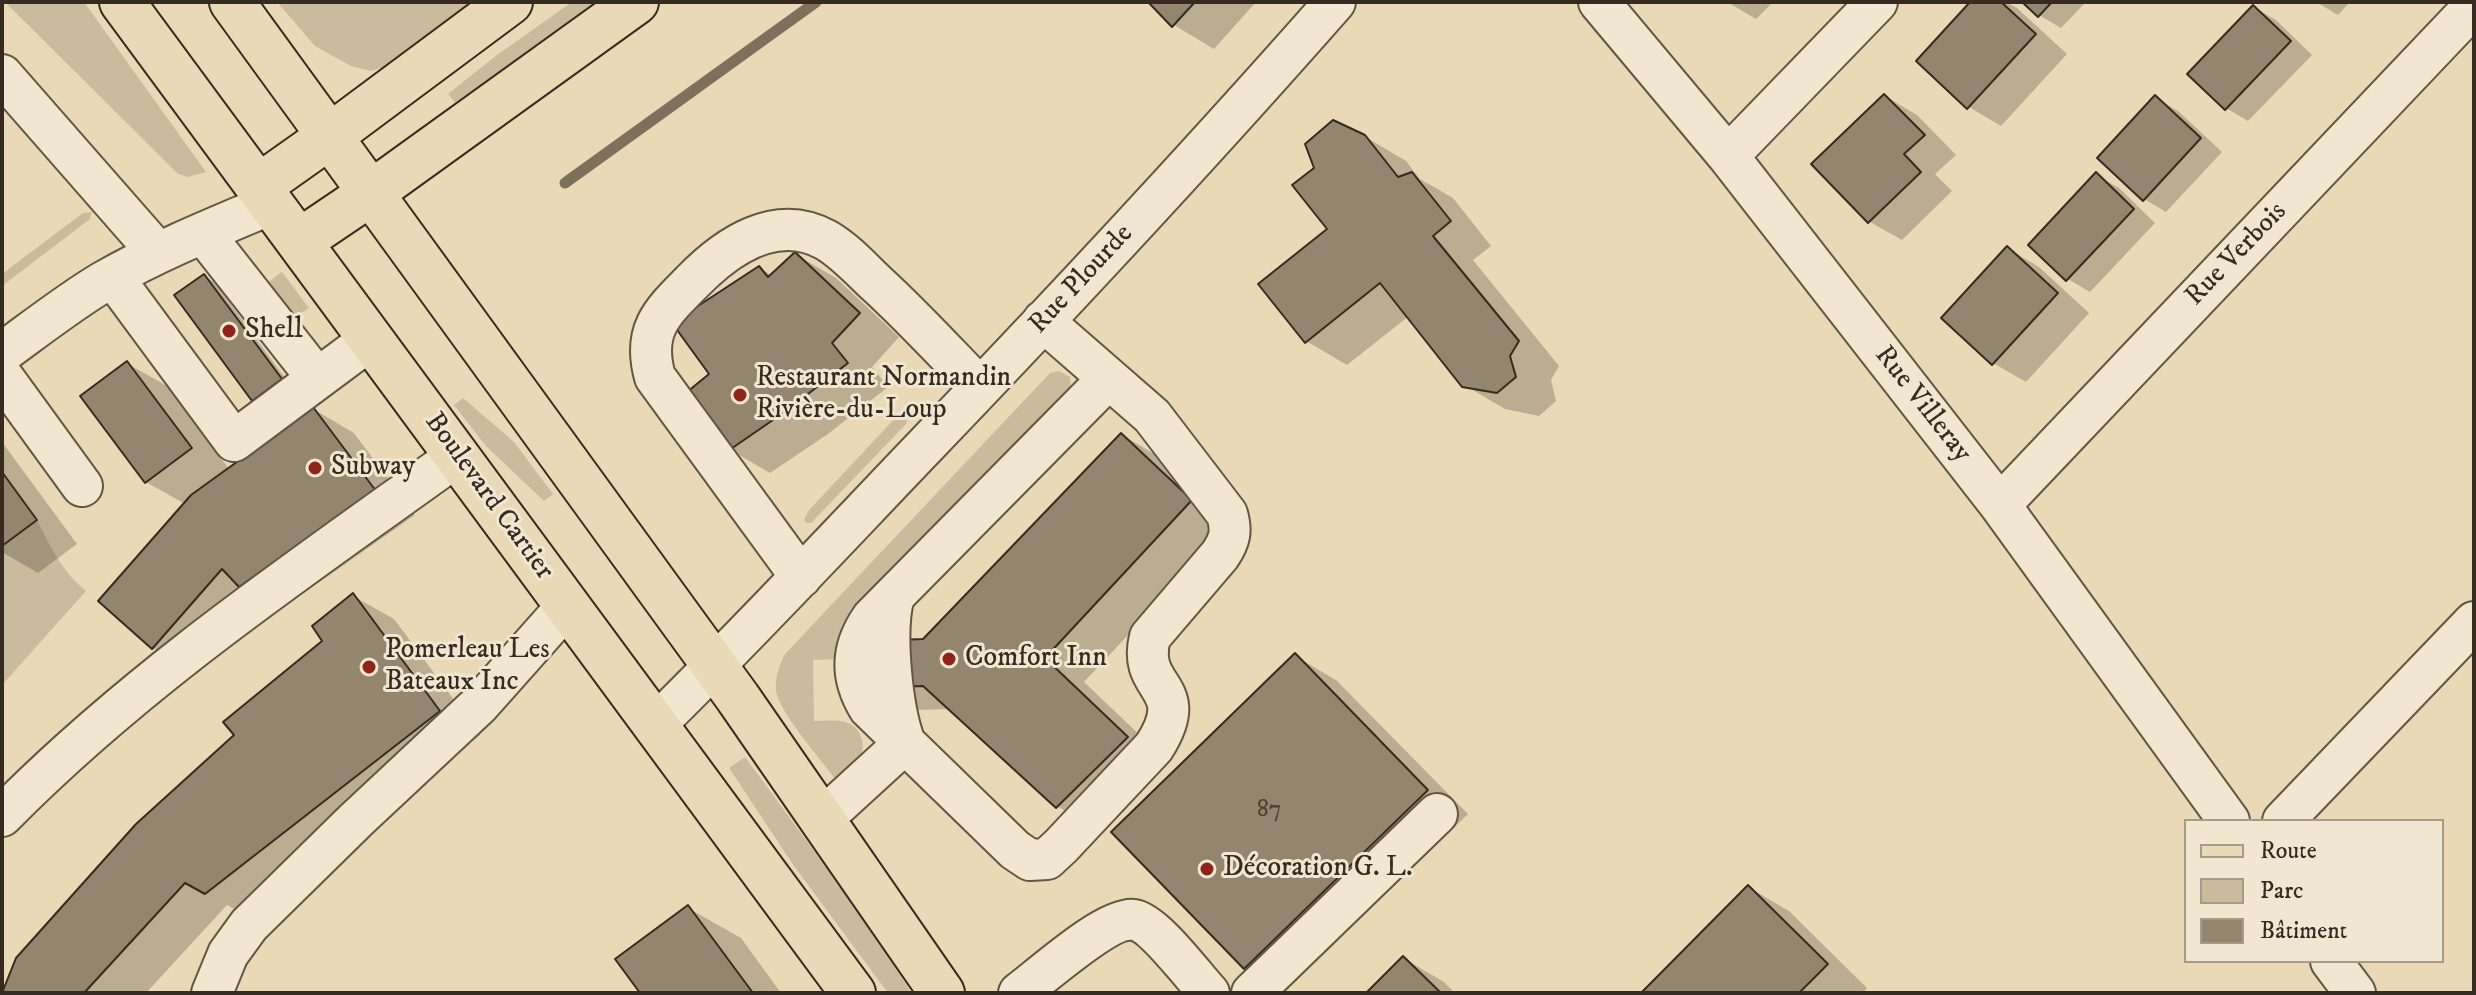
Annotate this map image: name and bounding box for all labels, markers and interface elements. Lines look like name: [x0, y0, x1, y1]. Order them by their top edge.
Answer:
street label: Rue Verbois: [2179, 196, 2295, 314]
street label: Rue Plourde: [1023, 218, 1141, 342]
place label: Shell: [245, 314, 303, 348]
marker: Shell: [220, 322, 238, 340]
street label: Rue Villeray: [1866, 340, 1978, 470]
place label: Restaurant Normandin Rivière-du-Loup: [756, 362, 1011, 428]
marker: Restaurant Normandin Rivière-du-Loup: [731, 386, 749, 404]
street label: Boulevard Cartier: [416, 407, 560, 587]
place label: Subway: [331, 451, 415, 485]
marker: Subway: [306, 459, 324, 477]
place label: Pomerleau Les Bateaux Inc: [385, 634, 550, 700]
place label: Comfort Inn: [965, 642, 1107, 676]
marker: Comfort Inn: [940, 650, 958, 668]
marker: Pomerleau Les Bateaux Inc: [360, 658, 378, 676]
house number: 87: [1257, 797, 1281, 825]
legend: [2184, 819, 2444, 963]
text: Route: [2260, 836, 2317, 866]
place label: Décoration G. L.: [1223, 852, 1413, 886]
marker: Décoration G. L.: [1198, 860, 1216, 878]
text: Parc: [2260, 876, 2303, 906]
text: Bâtiment: [2260, 916, 2347, 946]

